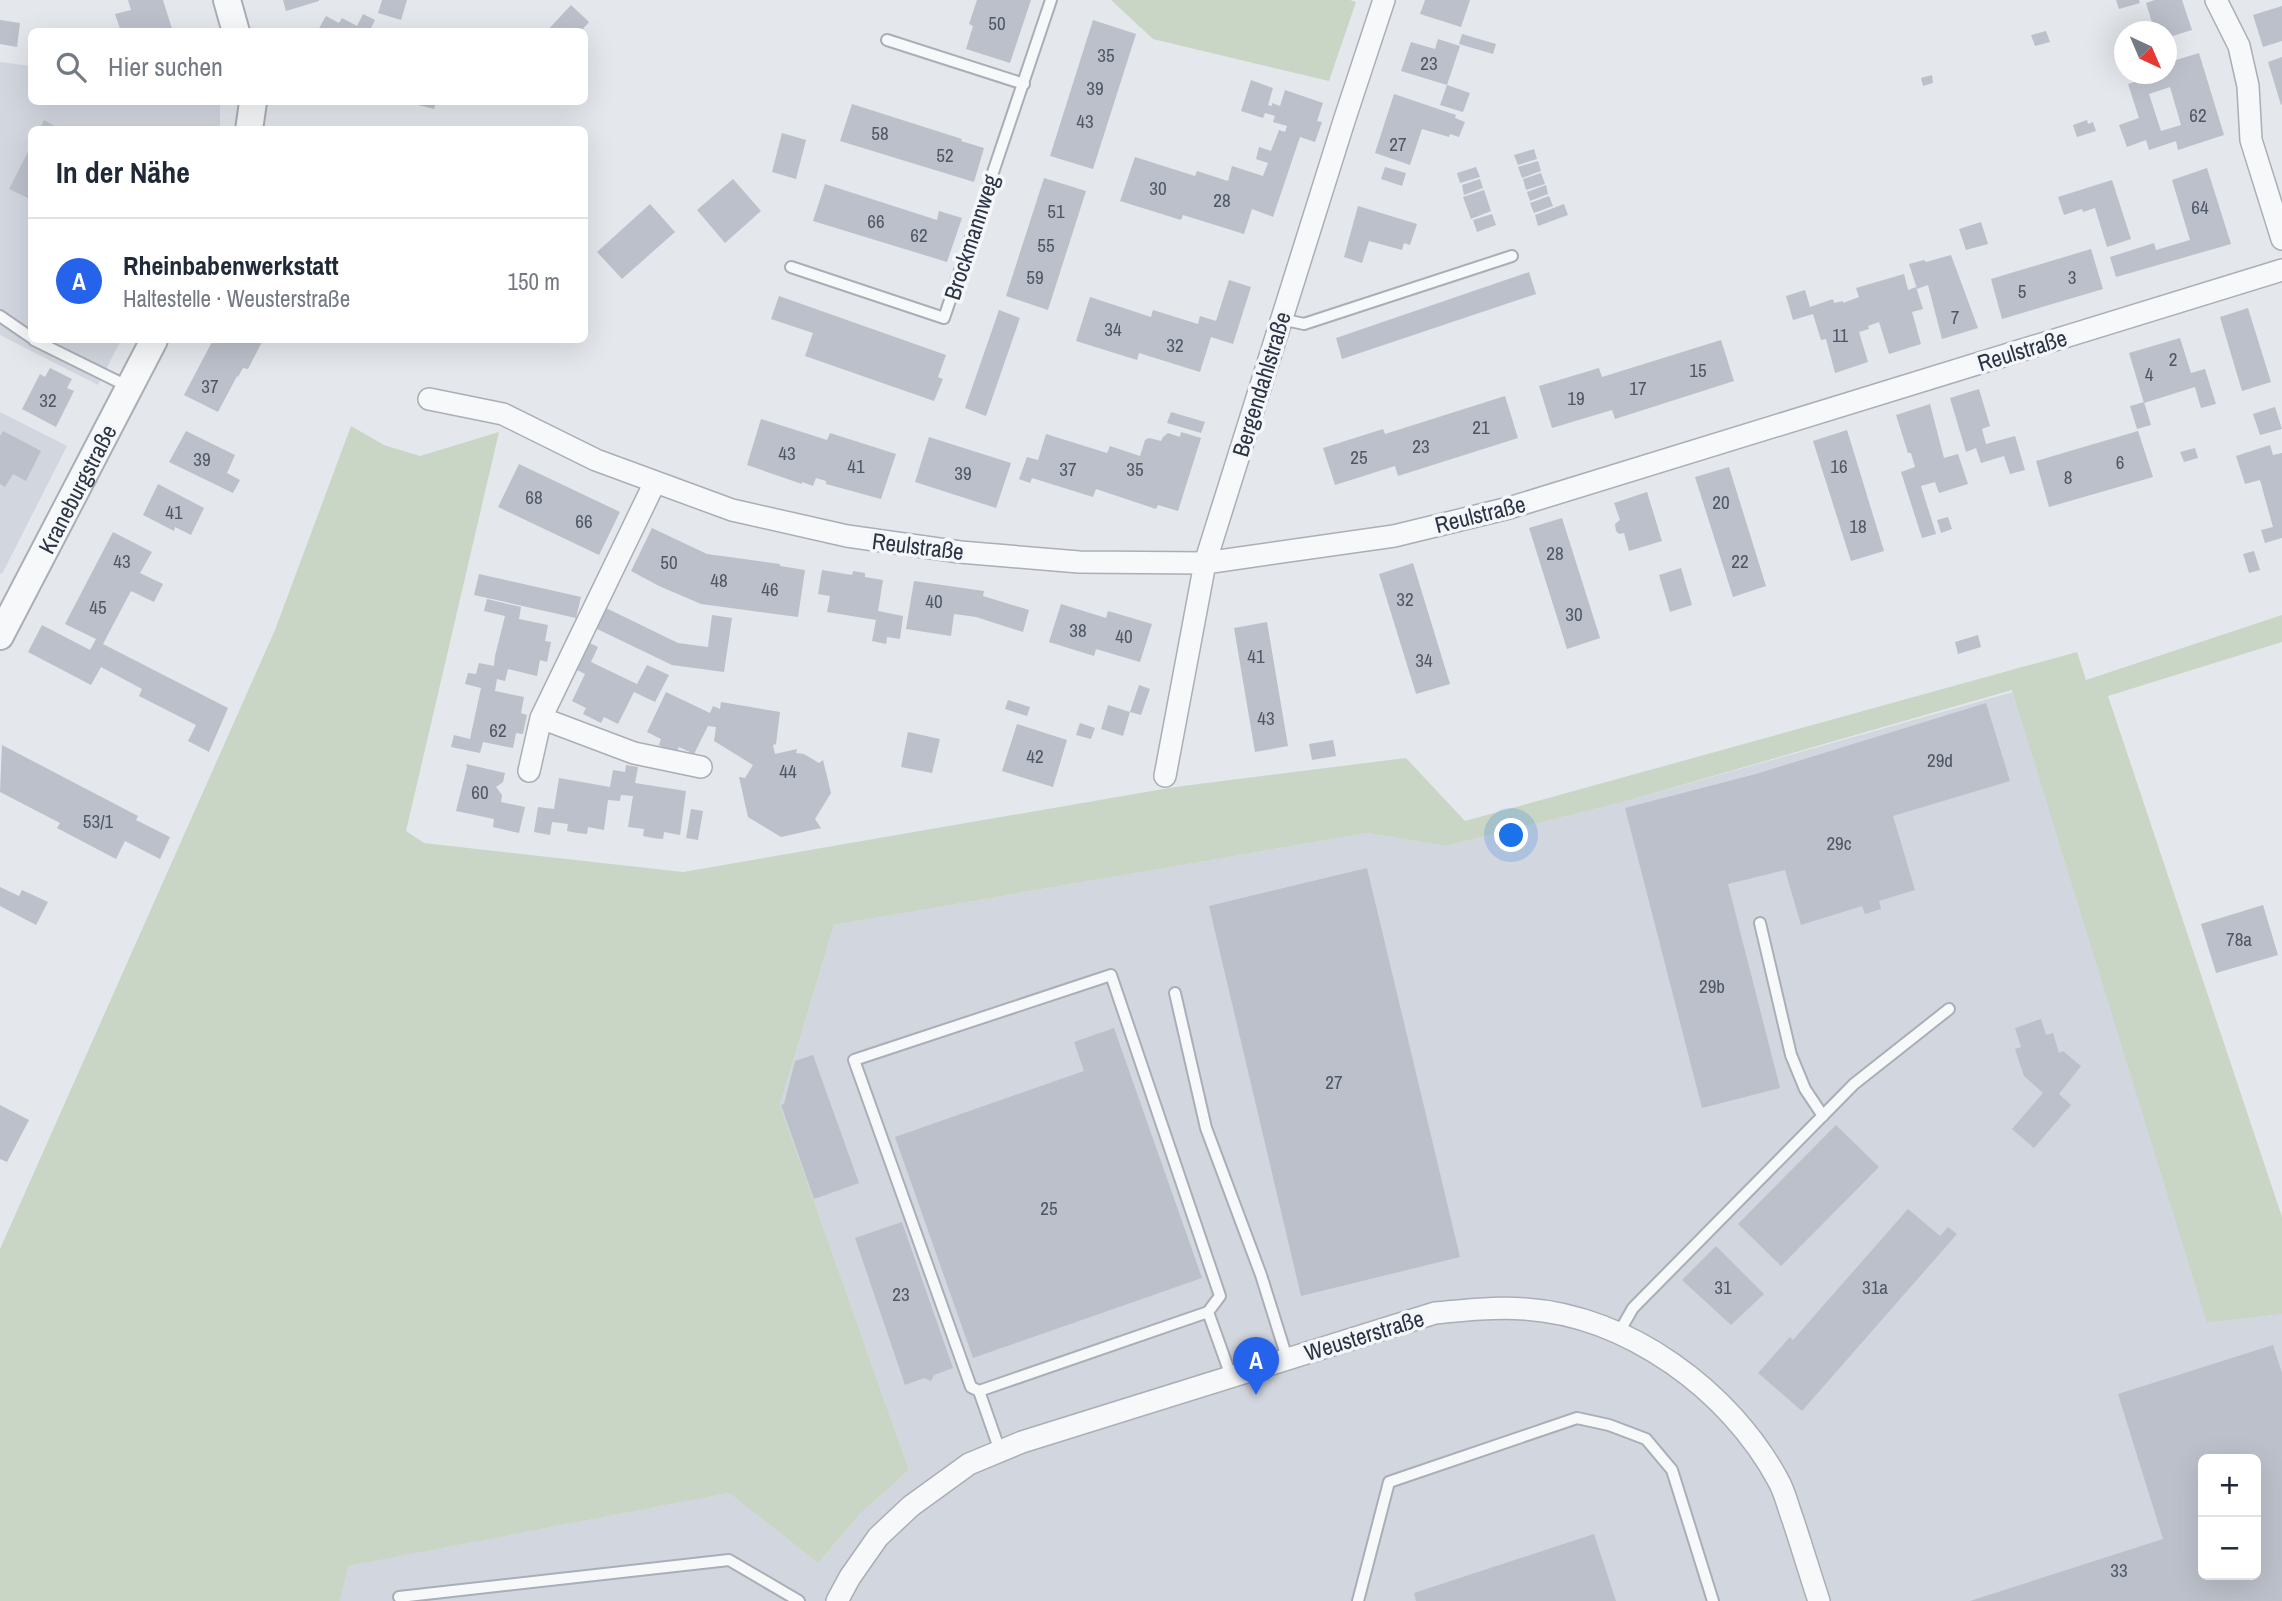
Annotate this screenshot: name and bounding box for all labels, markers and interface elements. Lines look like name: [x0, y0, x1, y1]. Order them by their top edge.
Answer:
house number: 50: [988, 10, 1006, 36]
north arrow: [2114, 21, 2177, 84]
search box: [28, 28, 588, 105]
house number: 35: [1097, 42, 1115, 68]
icon: search: [52, 48, 90, 86]
text: Hier suchen: [108, 49, 223, 84]
house number: 23: [1420, 50, 1438, 76]
house number: 39: [1086, 75, 1104, 101]
house number: 62: [2189, 102, 2207, 128]
house number: 43: [1076, 108, 1094, 134]
house number: 58: [871, 120, 889, 146]
house number: 27: [1389, 131, 1407, 157]
house number: 52: [936, 142, 954, 168]
text: In der Nähe: [56, 152, 190, 192]
street label: Brockmannweg: [936, 170, 1006, 304]
house number: 30: [1149, 175, 1167, 201]
house number: 28: [1213, 187, 1231, 213]
house number: 64: [2191, 194, 2209, 220]
house number: 51: [1047, 198, 1065, 224]
house number: 66: [867, 208, 885, 234]
house number: 62: [910, 222, 928, 248]
house number: 55: [1037, 232, 1055, 258]
text: Rheinbabenwerkstatt: [123, 248, 339, 283]
house number: 59: [1026, 264, 1044, 290]
house number: 3: [2068, 264, 2076, 290]
text: A: [72, 266, 86, 297]
text: 150 m: [508, 266, 560, 297]
house number: 5: [2018, 278, 2027, 304]
text: Haltestelle · Weusterstraße: [123, 283, 350, 314]
house number: 7: [1951, 304, 1960, 330]
street label: Bergendahlstraße: [1224, 308, 1298, 460]
house number: 34: [1104, 316, 1122, 342]
house number: 11: [1832, 322, 1848, 348]
street label: Reulstraße: [1973, 322, 2071, 378]
house number: 32: [1166, 332, 1184, 358]
house number: 2: [2169, 346, 2177, 372]
house number: 15: [1689, 357, 1707, 383]
house number: 4: [2145, 361, 2154, 387]
house number: 37: [201, 373, 219, 399]
house number: 17: [1629, 375, 1647, 401]
house number: 19: [1567, 385, 1585, 411]
house number: 32: [39, 387, 57, 413]
house number: 21: [1472, 414, 1490, 440]
street label: Kraneburgstraße: [30, 419, 123, 559]
house number: 23: [1412, 433, 1430, 459]
house number: 43: [778, 440, 796, 466]
house number: 25: [1350, 444, 1368, 470]
house number: 39: [193, 446, 211, 472]
house number: 6: [2116, 449, 2124, 475]
house number: 41: [847, 453, 865, 479]
house number: 16: [1830, 453, 1848, 479]
house number: 37: [1059, 456, 1077, 482]
house number: 35: [1126, 456, 1144, 482]
house number: 39: [954, 460, 972, 486]
house number: 8: [2064, 464, 2072, 490]
house number: 68: [525, 484, 543, 510]
street label: Reulstraße: [1432, 488, 1528, 540]
house number: 20: [1712, 489, 1730, 515]
house number: 41: [165, 499, 183, 525]
house number: 66: [575, 508, 593, 534]
house number: 18: [1849, 513, 1867, 539]
street label: Reulstraße: [870, 525, 966, 567]
house number: 28: [1546, 540, 1564, 566]
house number: 43: [113, 548, 131, 574]
house number: 22: [1731, 548, 1749, 574]
house number: 50: [660, 549, 678, 575]
house number: 48: [710, 567, 728, 593]
house number: 46: [761, 576, 779, 602]
house number: 32: [1396, 586, 1414, 612]
house number: 40: [925, 588, 943, 614]
house number: 45: [89, 594, 107, 620]
house number: 30: [1565, 601, 1583, 627]
house number: 38: [1069, 617, 1087, 643]
house number: 40: [1115, 623, 1133, 649]
house number: 41: [1247, 643, 1265, 669]
house number: 34: [1415, 647, 1433, 673]
house number: 43: [1257, 705, 1275, 731]
house number: 62: [489, 717, 507, 743]
house number: 42: [1026, 743, 1044, 769]
house number: 29d: [1927, 747, 1953, 773]
house number: 44: [779, 758, 797, 784]
house number: 60: [471, 779, 489, 805]
house number: 53/1: [83, 808, 113, 834]
your location: [1494, 818, 1528, 852]
house number: 29c: [1826, 830, 1852, 856]
house number: 78a: [2226, 926, 2252, 952]
house number: 29b: [1699, 973, 1725, 999]
house number: 27: [1325, 1069, 1343, 1095]
house number: 25: [1040, 1195, 1058, 1221]
house number: 31: [1714, 1274, 1732, 1300]
house number: 31a: [1862, 1274, 1888, 1300]
house number: 23: [892, 1281, 910, 1307]
street label: Weusterstraße: [1300, 1302, 1428, 1368]
pin: A: [1233, 1337, 1279, 1395]
map controls: [2198, 1454, 2261, 1580]
button: +: [2198, 1454, 2261, 1517]
button: −: [2198, 1517, 2261, 1580]
house number: 33: [2110, 1557, 2128, 1583]

